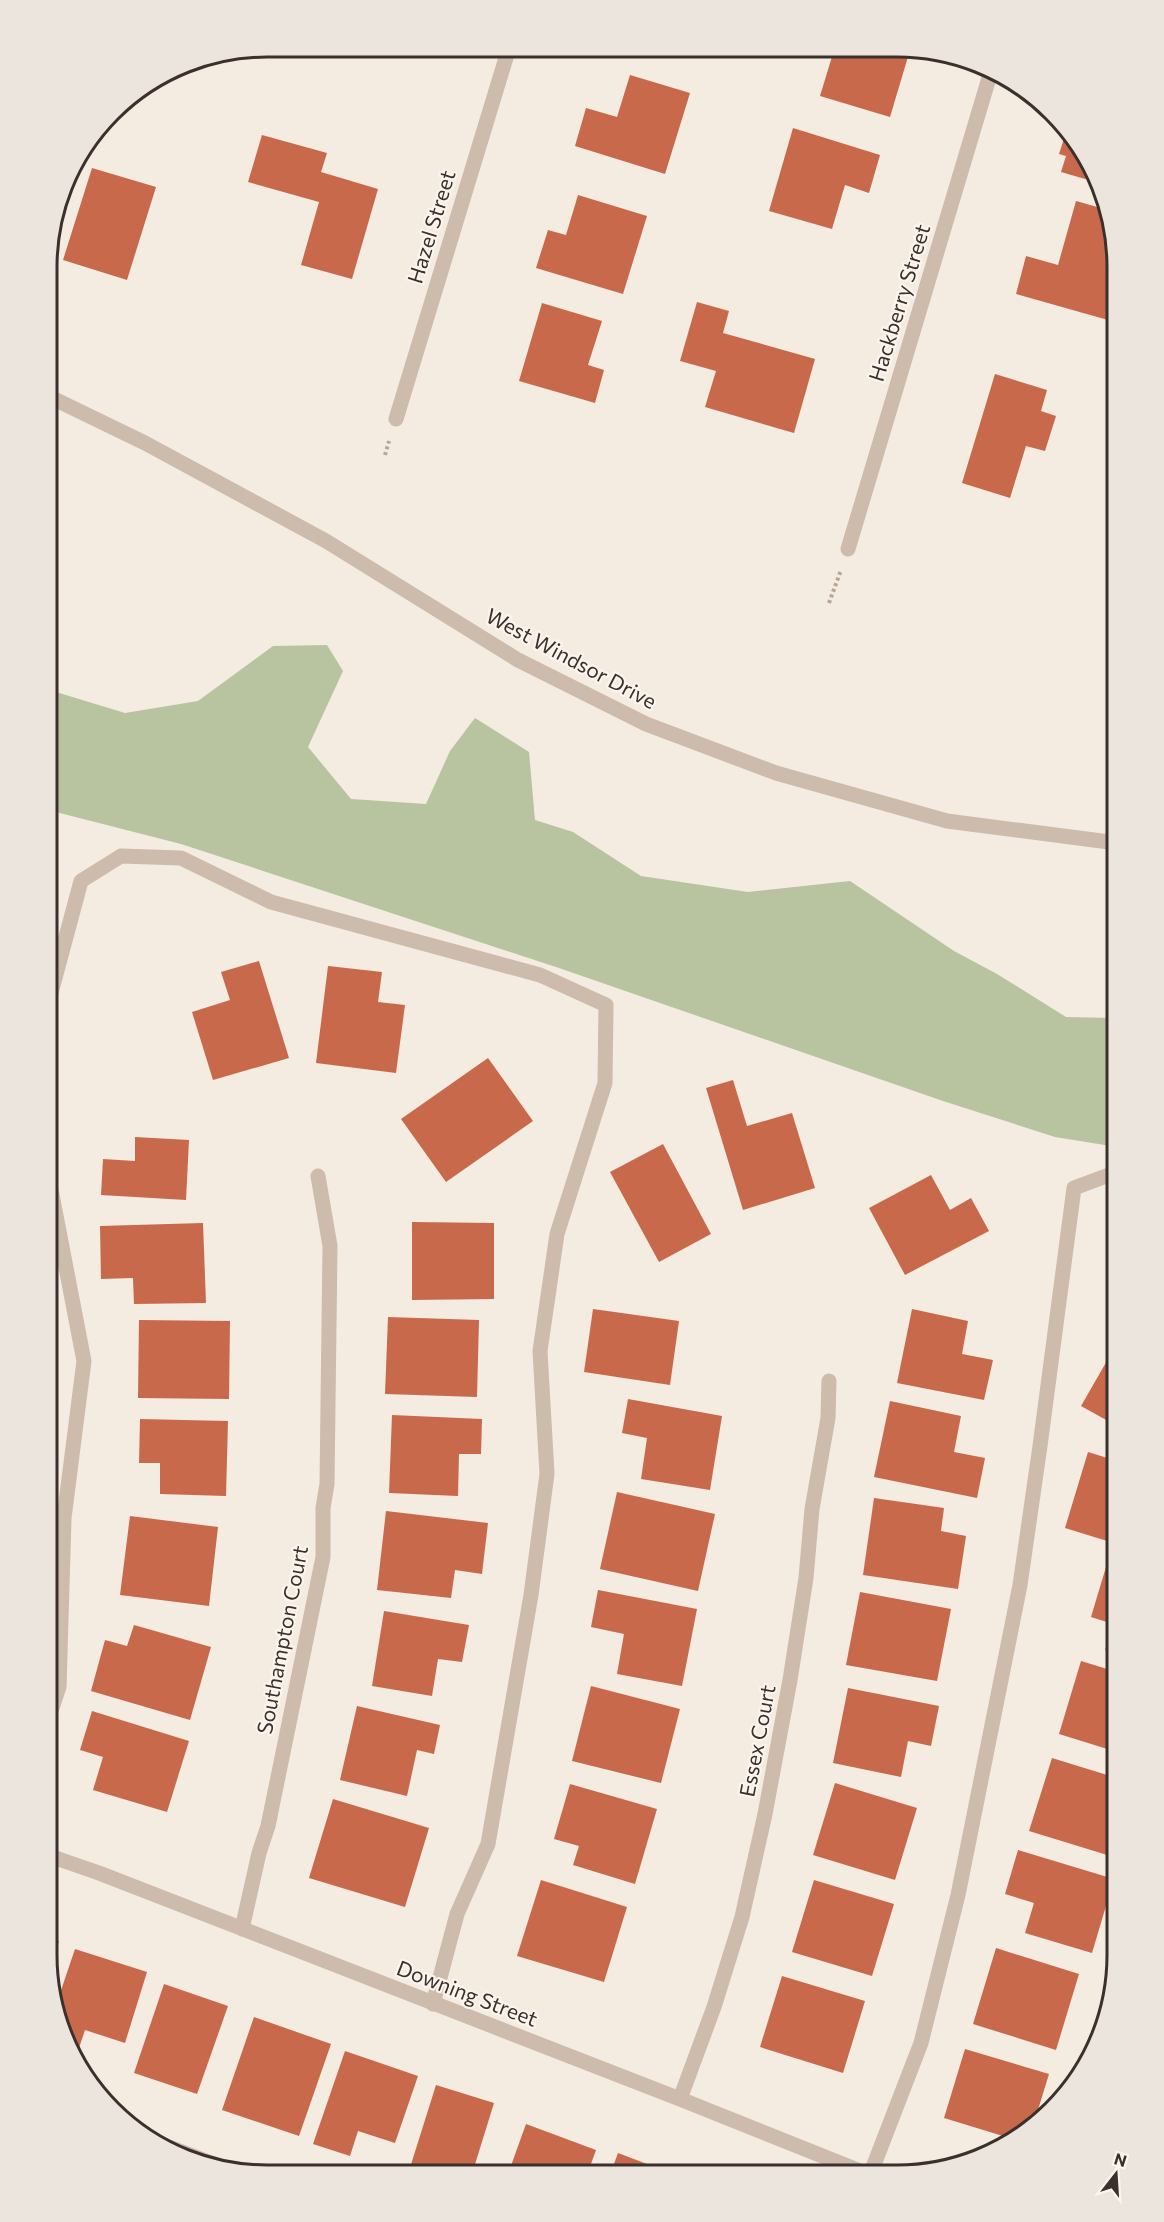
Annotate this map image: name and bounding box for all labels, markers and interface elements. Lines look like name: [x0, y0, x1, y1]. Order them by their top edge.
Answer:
street label: Hazel Street: [402, 167, 460, 286]
street label: Hackberry Street: [863, 221, 934, 384]
street label: West Windsor Drive: [482, 602, 661, 713]
street label: Southampton Court: [251, 1543, 312, 1736]
street label: Essex Court: [733, 1683, 780, 1799]
street label: Downing Street: [394, 1954, 541, 2031]
north arrow: [1086, 2144, 1146, 2204]
text: N: [1112, 2148, 1129, 2170]

